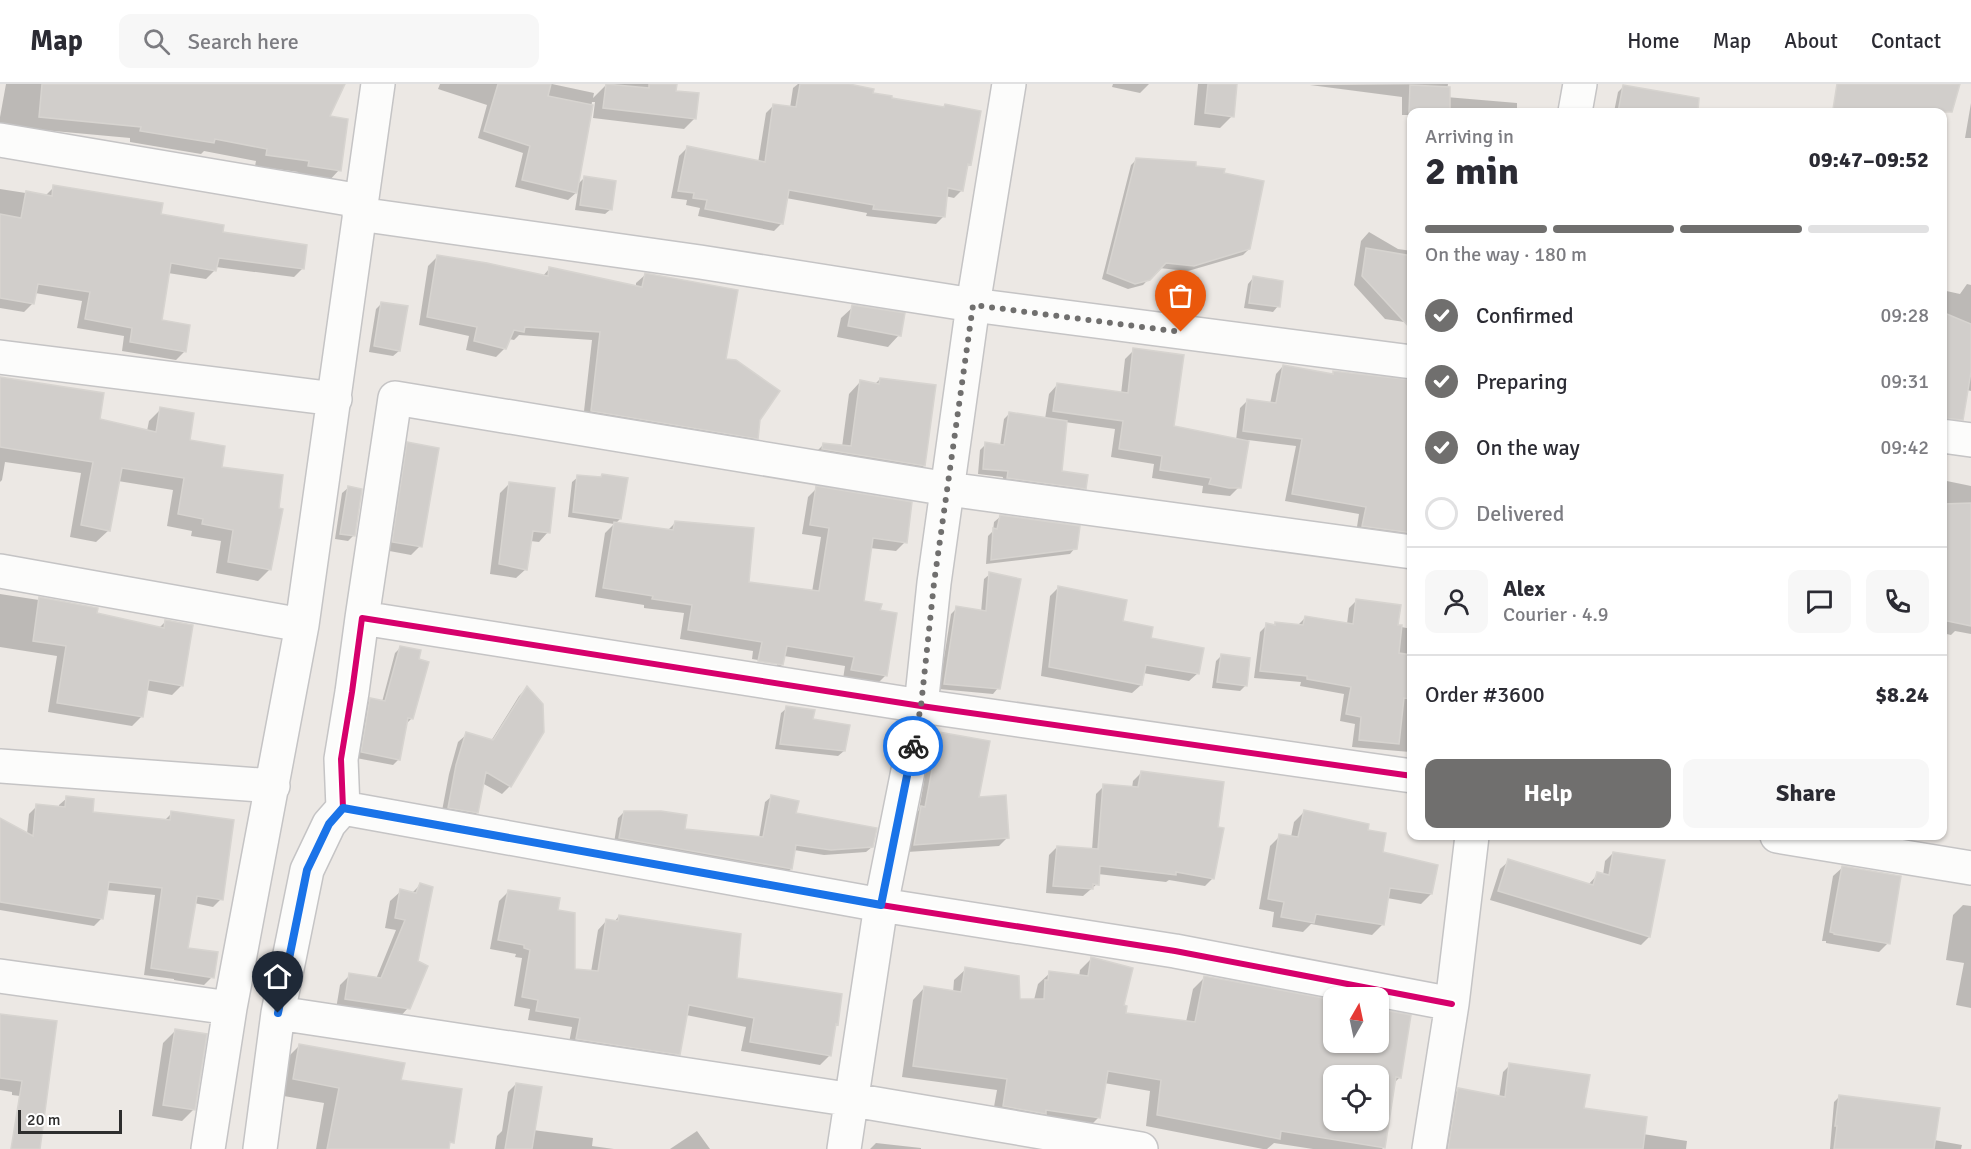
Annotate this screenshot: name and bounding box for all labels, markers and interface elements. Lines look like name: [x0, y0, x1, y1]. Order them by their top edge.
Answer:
search box: [119, 14, 539, 68]
text: Map: [30, 24, 83, 58]
icon: search: [140, 25, 173, 58]
text: Search here: [188, 28, 299, 55]
text: Home: [1627, 28, 1680, 54]
text: Map: [1713, 28, 1751, 54]
text: About: [1784, 28, 1838, 54]
text: Contact: [1871, 28, 1941, 54]
text: Arriving in: [1425, 124, 1514, 149]
text: 09:47–09:52: [1809, 146, 1929, 173]
text: 2 min: [1425, 147, 1519, 195]
text: On the way · 180 m: [1425, 242, 1587, 267]
pin: [1155, 270, 1206, 332]
icon: bag: [1164, 279, 1197, 312]
icon: check: [1425, 299, 1458, 332]
text: Confirmed: [1476, 302, 1574, 329]
text: 09:28: [1880, 303, 1929, 328]
icon: check: [1425, 365, 1458, 398]
text: Preparing: [1476, 368, 1568, 395]
text: 09:31: [1880, 369, 1929, 394]
icon: check: [1425, 431, 1458, 464]
text: On the way: [1476, 434, 1580, 461]
text: 09:42: [1880, 435, 1929, 460]
text: Delivered: [1476, 500, 1564, 527]
button: person: [1425, 570, 1488, 633]
button: chat: [1788, 570, 1851, 633]
button: phone: [1866, 570, 1929, 633]
text: Alex: [1503, 575, 1545, 602]
text: Courier · 4.9: [1503, 602, 1609, 627]
text: Order #3600: [1425, 681, 1545, 708]
text: $8.24: [1875, 681, 1929, 708]
courier: [883, 716, 943, 776]
icon: bike: [897, 730, 930, 763]
button: Help: [1425, 759, 1671, 828]
button: Share: [1683, 759, 1929, 828]
pin: [252, 951, 303, 1013]
icon: home: [261, 960, 294, 993]
north arrow: [1323, 987, 1389, 1053]
map controls: [1323, 987, 1389, 1131]
button: locate: [1323, 1065, 1389, 1131]
scale bar: [18, 1107, 122, 1134]
text: 20 m: [27, 1110, 61, 1130]

